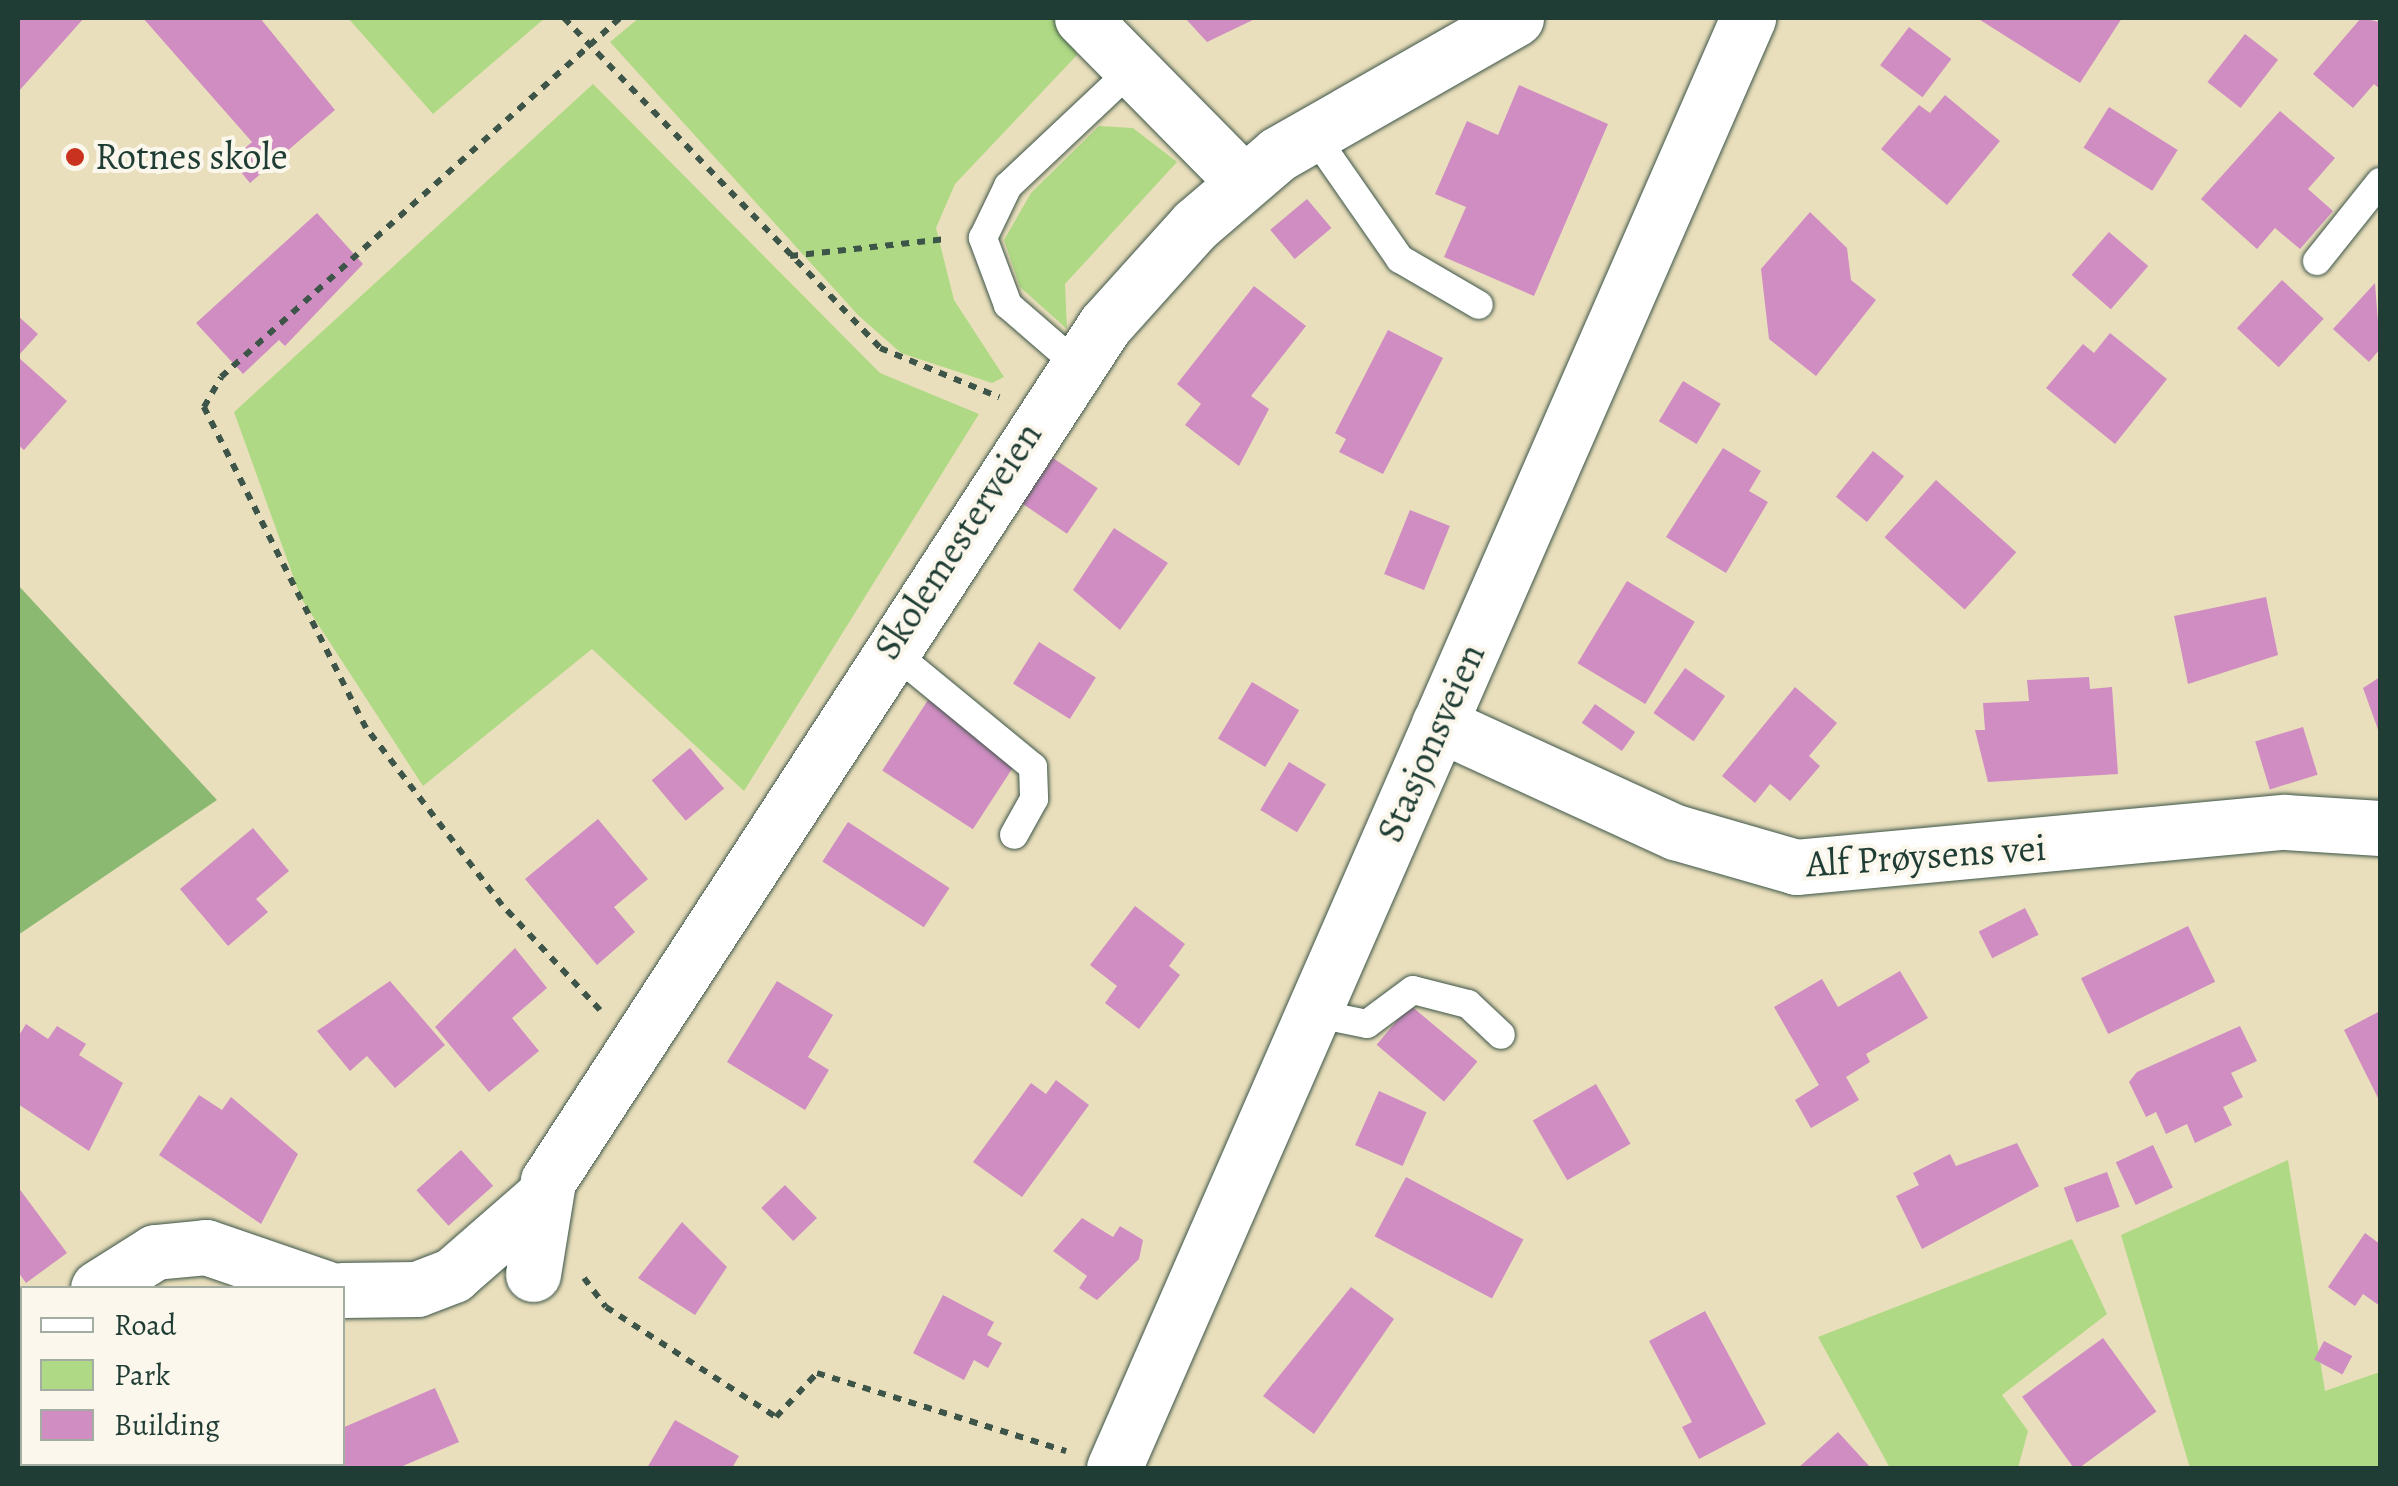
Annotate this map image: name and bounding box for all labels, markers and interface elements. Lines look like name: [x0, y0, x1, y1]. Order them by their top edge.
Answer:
place label: Rotnes skole: [95, 134, 288, 180]
marker: Rotnes skole: [64, 146, 86, 168]
street label: Skolemesterveien: [864, 414, 1052, 668]
street label: Stasjonsveien: [1367, 637, 1495, 849]
street label: Alf Prøysens vei: [1804, 825, 2048, 887]
legend: [20, 1286, 345, 1466]
text: Road: [114, 1305, 176, 1345]
text: Park: [114, 1355, 170, 1395]
text: Building: [114, 1405, 220, 1445]

